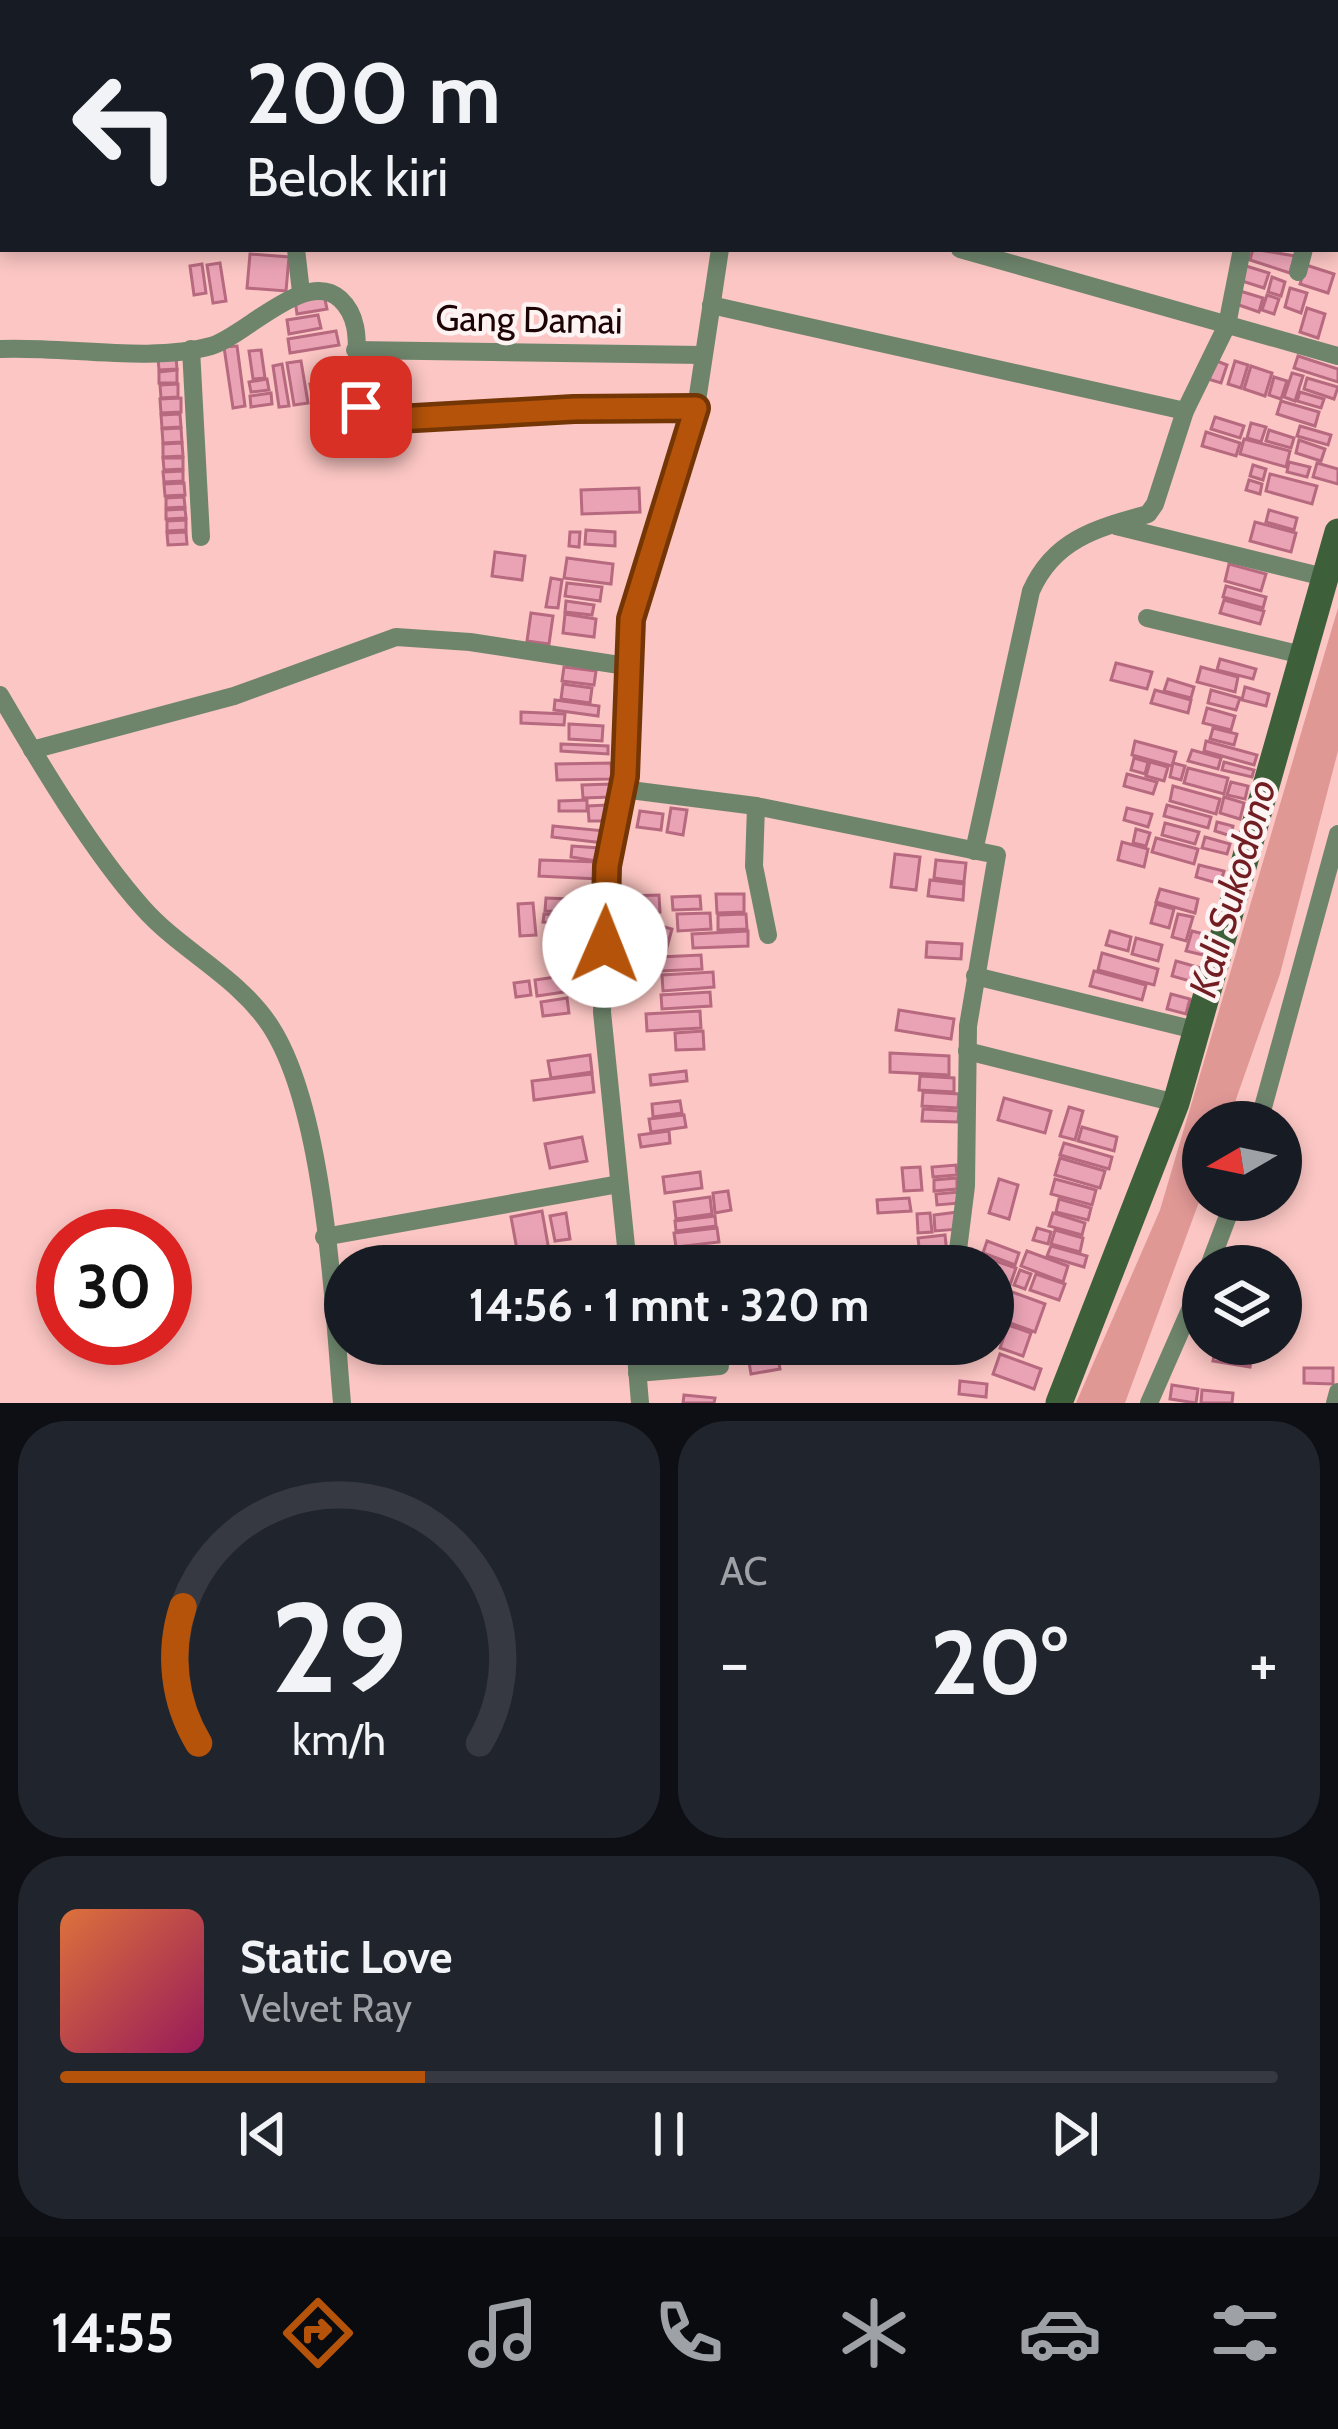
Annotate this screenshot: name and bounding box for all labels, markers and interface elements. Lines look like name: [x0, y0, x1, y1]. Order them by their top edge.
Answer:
text: 200 m: [246, 42, 501, 144]
icon: left: [48, 48, 204, 204]
text: Belok kiri: [246, 144, 449, 210]
street label: Gang Damai: [435, 295, 623, 343]
pin: [310, 356, 412, 458]
icon: arrive: [328, 374, 394, 440]
water label: Kali Sukodono: [1178, 774, 1286, 1002]
position arrow: [542, 882, 668, 1008]
north arrow: [1182, 1101, 1302, 1221]
map controls: [1182, 1101, 1302, 1365]
speed limit sign: 30: [36, 1209, 192, 1365]
button: layers: [1182, 1245, 1302, 1365]
text: 14:56 · 1 mnt · 320 m: [469, 1278, 869, 1332]
text: AC: [720, 1547, 768, 1595]
text: 29: [271, 1572, 407, 1723]
text: 20°: [930, 1607, 1068, 1717]
text: −: [720, 1622, 749, 1703]
text: +: [1249, 1622, 1278, 1703]
text: km/h: [292, 1713, 386, 1765]
text: Static Love: [240, 1930, 453, 1984]
text: Velvet Ray: [240, 1984, 412, 2032]
icon: previous: [230, 2101, 296, 2167]
icon: pause: [636, 2101, 702, 2167]
icon: next: [1042, 2101, 1108, 2167]
icon: directions: [276, 2291, 360, 2375]
icon: music: [461, 2291, 545, 2375]
icon: phone: [647, 2291, 731, 2375]
icon: climate: [832, 2291, 916, 2375]
icon: car: [1018, 2291, 1102, 2375]
icon: filters: [1203, 2291, 1287, 2375]
text: 14:55: [51, 2300, 174, 2366]

